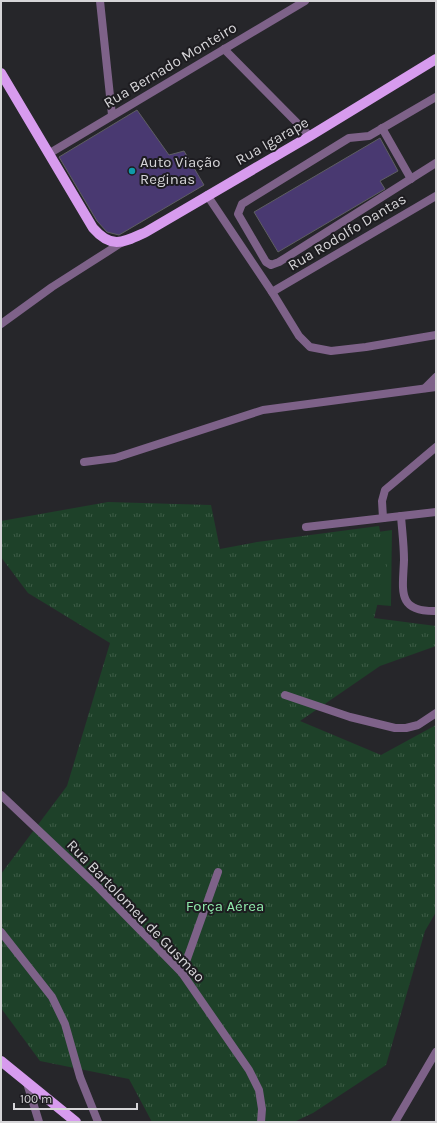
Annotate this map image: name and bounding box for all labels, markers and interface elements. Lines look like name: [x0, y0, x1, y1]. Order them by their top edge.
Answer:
street label: Rua Bernado Monteiro: [100, 18, 240, 112]
street label: Rua Igarape: [232, 113, 312, 169]
place label: Auto Viação Reginas: [140, 153, 220, 188]
marker: Auto Viação Reginas: [127, 166, 137, 176]
street label: Rua Rodolfo Dantas: [285, 190, 409, 274]
street label: Rua Bartolomeu de Gusmao: [63, 836, 209, 986]
park label: Força Aérea: [186, 897, 264, 915]
scale bar: [14, 1085, 137, 1111]
text: 100 m: [20, 1092, 52, 1106]

